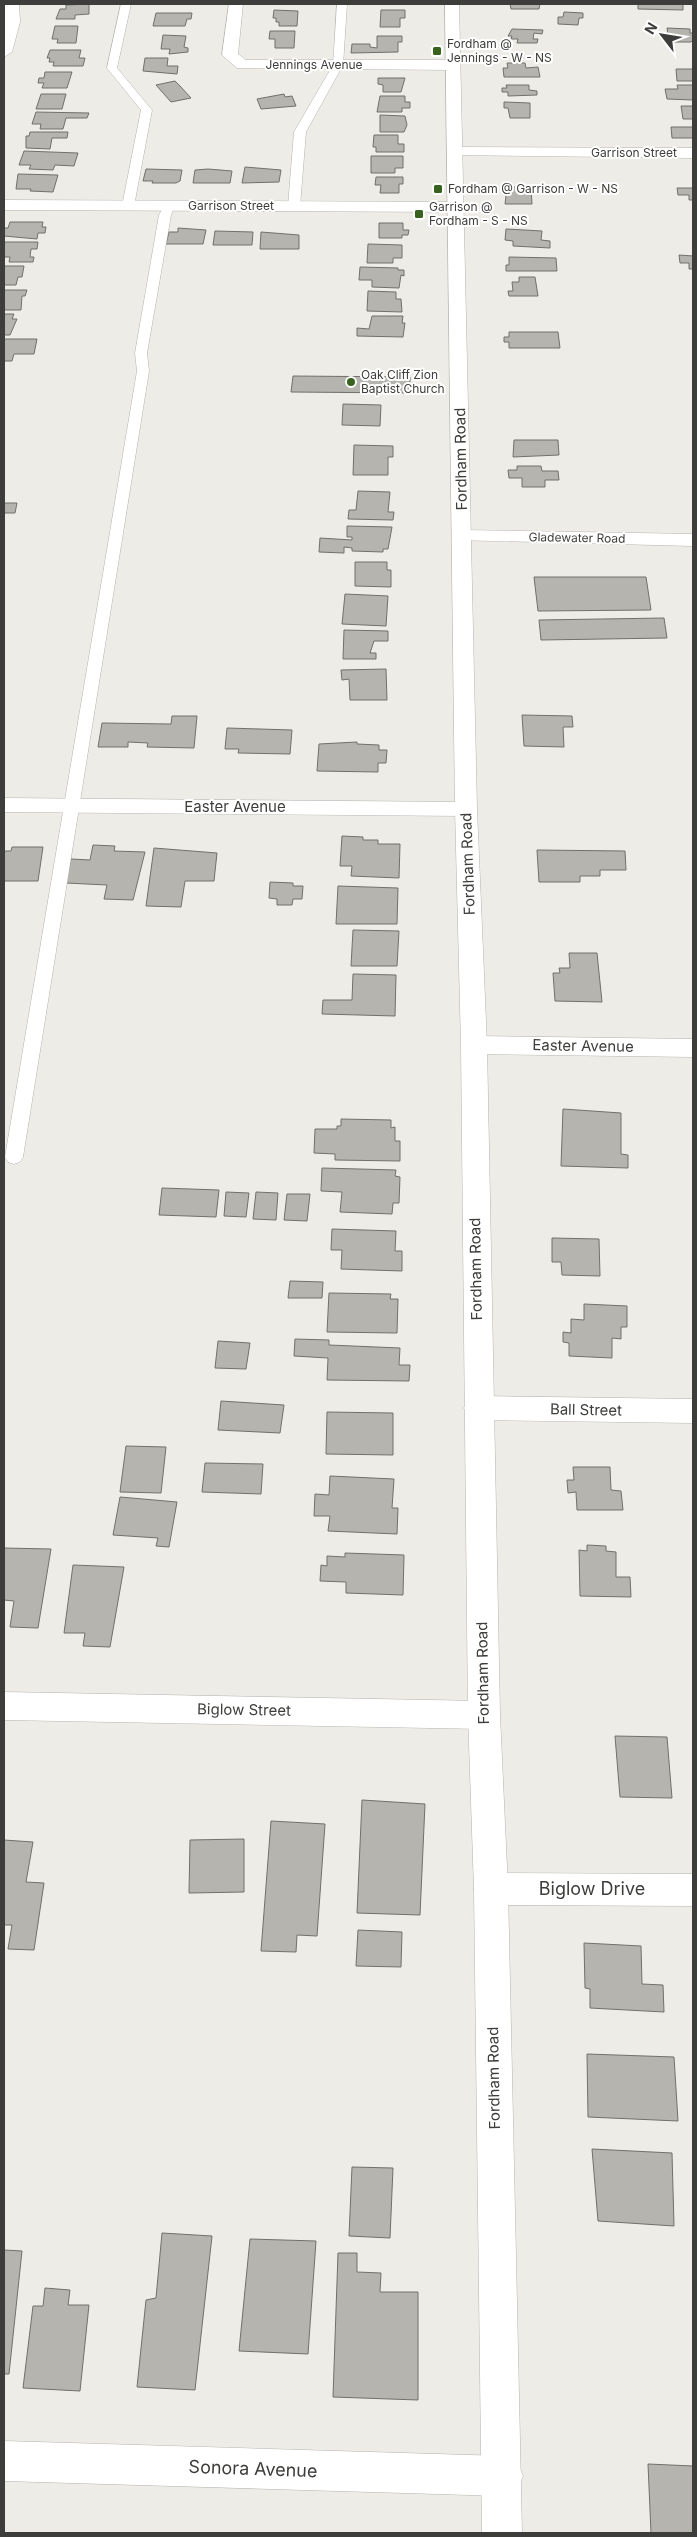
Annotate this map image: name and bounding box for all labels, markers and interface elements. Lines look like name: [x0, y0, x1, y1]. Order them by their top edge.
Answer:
north arrow: [637, 10, 687, 60]
text: N: [640, 19, 660, 37]
place label: Fordham @ Jennings - W - NS: [447, 36, 552, 65]
marker: Fordham @ Jennings - W - NS: [431, 45, 443, 57]
street label: Jennings Avenue: [265, 57, 363, 72]
street label: Garrison Street: [591, 145, 677, 160]
place label: Fordham @ Garrison - W - NS: [448, 181, 618, 196]
marker: Fordham @ Garrison - W - NS: [432, 183, 444, 195]
street label: Garrison Street: [188, 198, 274, 213]
place label: Garrison @ Fordham - S - NS: [429, 199, 528, 228]
marker: Garrison @ Fordham - S - NS: [413, 208, 425, 220]
place label: Oak Cliff Zion Baptist Church: [361, 367, 445, 396]
marker: Oak Cliff Zion Baptist Church: [345, 376, 357, 388]
street label: Fordham Road: [450, 408, 471, 511]
street label: Gladewater Road: [528, 529, 626, 546]
street label: Easter Avenue: [184, 797, 286, 816]
street label: Fordham Road: [456, 812, 479, 916]
street label: Easter Avenue: [532, 1035, 634, 1056]
street label: Fordham Road: [465, 1218, 486, 1321]
street label: Ball Street: [550, 1399, 622, 1420]
street label: Fordham Road: [472, 1622, 493, 1725]
street label: Biglow Street: [197, 1699, 291, 1720]
street label: Biglow Drive: [539, 1878, 645, 1899]
street label: Fordham Road: [483, 2027, 504, 2130]
street label: Sonora Avenue: [188, 2456, 318, 2481]

